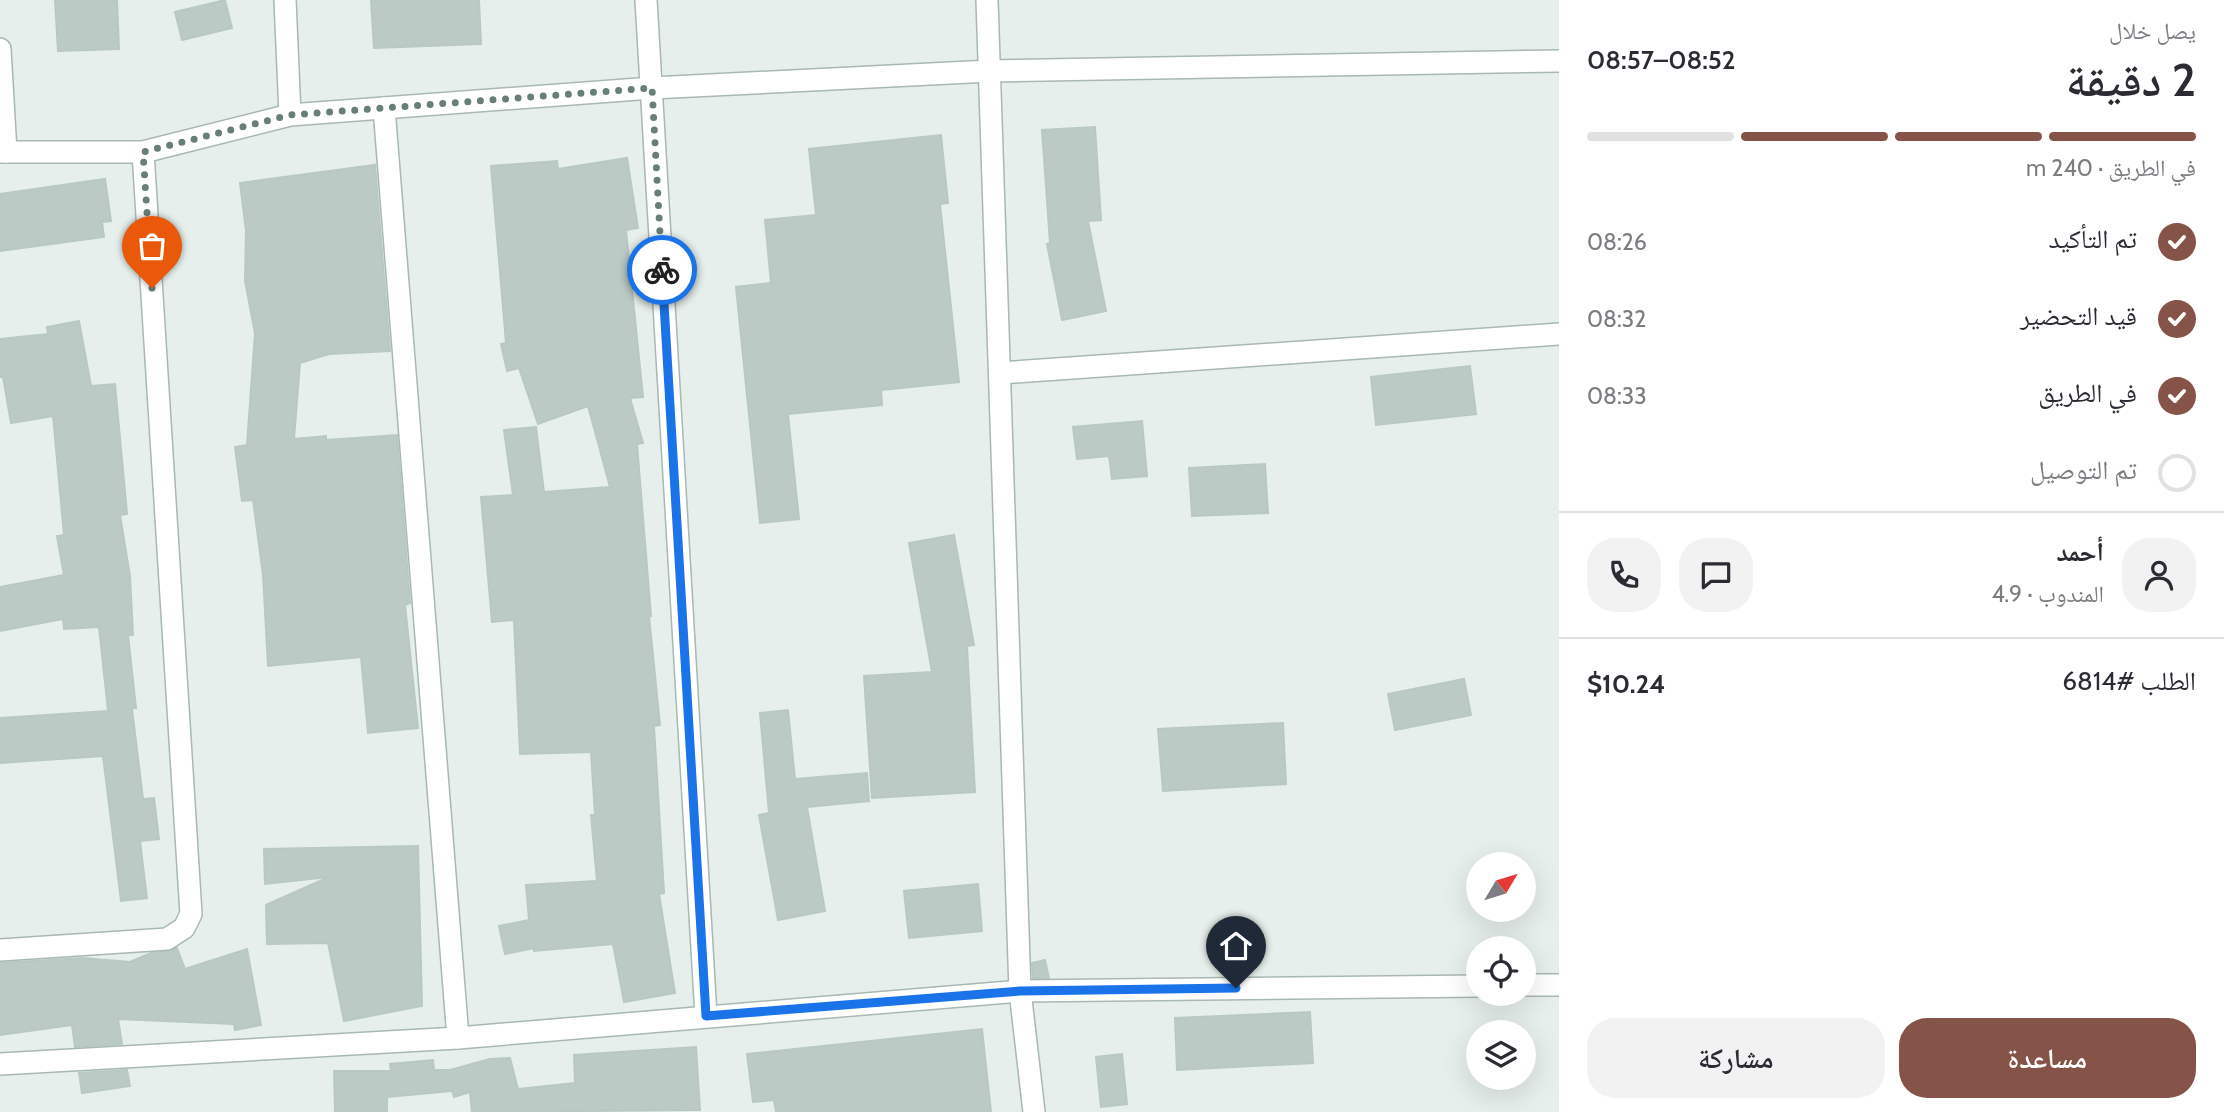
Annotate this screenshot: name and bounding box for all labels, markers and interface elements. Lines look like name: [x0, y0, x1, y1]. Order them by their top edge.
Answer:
text: يصل خلال: [2109, 17, 2196, 45]
text: 08:52–08:57: [1587, 44, 1735, 76]
text: 2 دقيقة: [2066, 52, 2196, 108]
text: في الطريق · 240 m: [2026, 154, 2196, 182]
pin: [122, 216, 182, 288]
text: تم التأكيد: [2048, 223, 2137, 255]
icon: check: [2158, 223, 2196, 261]
icon: bag: [133, 227, 171, 265]
text: 08:26: [1587, 228, 1647, 256]
courier: [627, 235, 697, 305]
icon: bike: [643, 251, 681, 289]
text: قيد التحضير: [2020, 300, 2137, 332]
icon: check: [2158, 300, 2196, 338]
text: 08:32: [1587, 305, 1646, 333]
text: في الطريق: [2038, 377, 2137, 409]
icon: check: [2158, 377, 2196, 415]
text: 08:33: [1587, 382, 1647, 410]
text: تم التوصيل: [2030, 454, 2137, 486]
text: أحمد: [2056, 536, 2104, 568]
button: phone: [1587, 538, 1661, 612]
button: chat: [1679, 538, 1753, 612]
button: person: [2122, 538, 2196, 612]
text: المندوب · 4.9: [1991, 580, 2104, 608]
text: الطلب #6814: [2062, 665, 2196, 697]
text: $10.24: [1587, 668, 1665, 700]
north arrow: [1466, 852, 1536, 922]
map controls: [1466, 852, 1536, 1090]
pin: [1206, 916, 1266, 988]
icon: home: [1217, 927, 1255, 965]
button: locate: [1466, 936, 1536, 1006]
button: مشاركة: [1587, 1018, 1885, 1098]
button: مساعدة: [1899, 1018, 2196, 1098]
button: layers: [1466, 1020, 1536, 1090]

